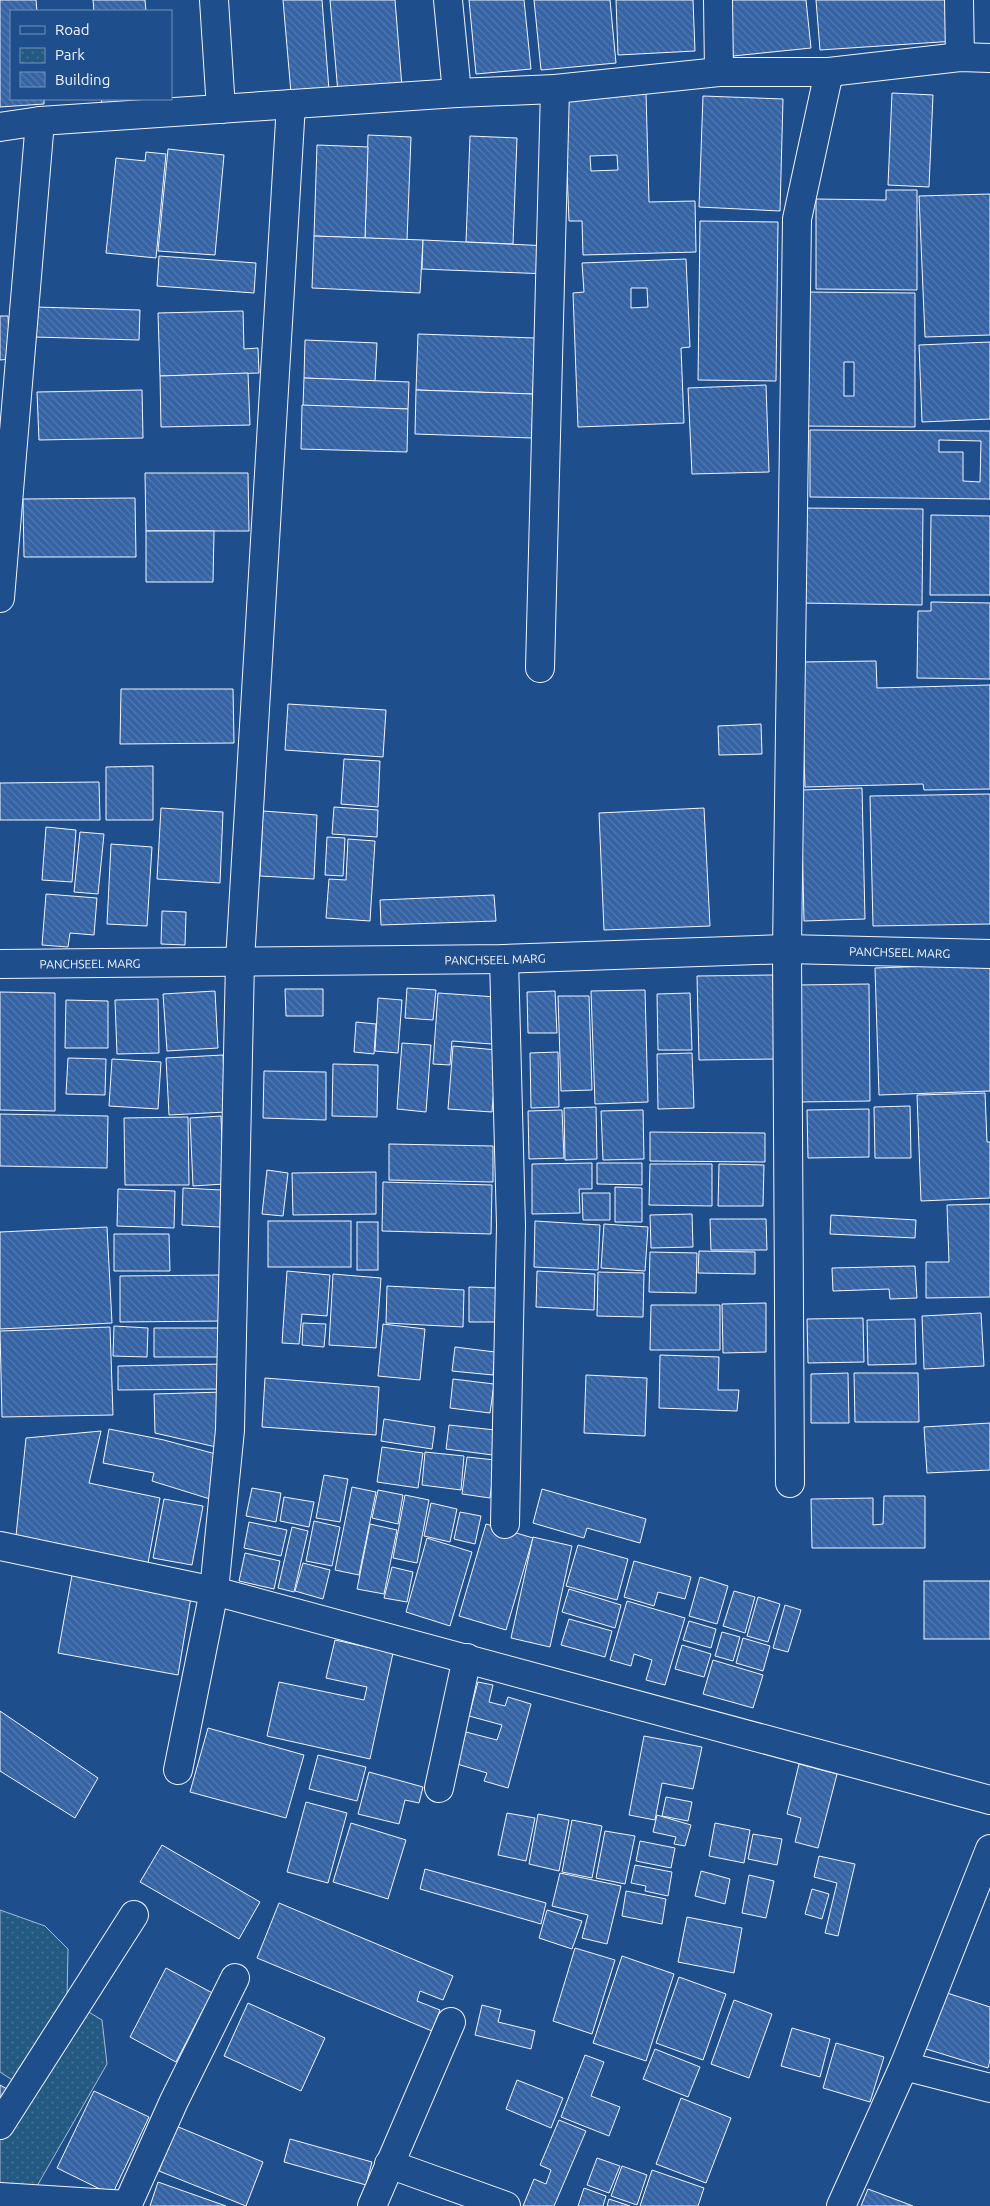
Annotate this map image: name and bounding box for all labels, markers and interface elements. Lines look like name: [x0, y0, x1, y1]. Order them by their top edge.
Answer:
legend: [10, 10, 172, 100]
text: Road: [55, 21, 90, 38]
text: Park: [55, 46, 85, 63]
text: Building: [55, 71, 110, 88]
street label: PANCHSEEL MARG: [849, 944, 950, 960]
street label: PANCHSEEL MARG: [444, 951, 546, 966]
street label: PANCHSEEL MARG: [39, 956, 141, 970]

